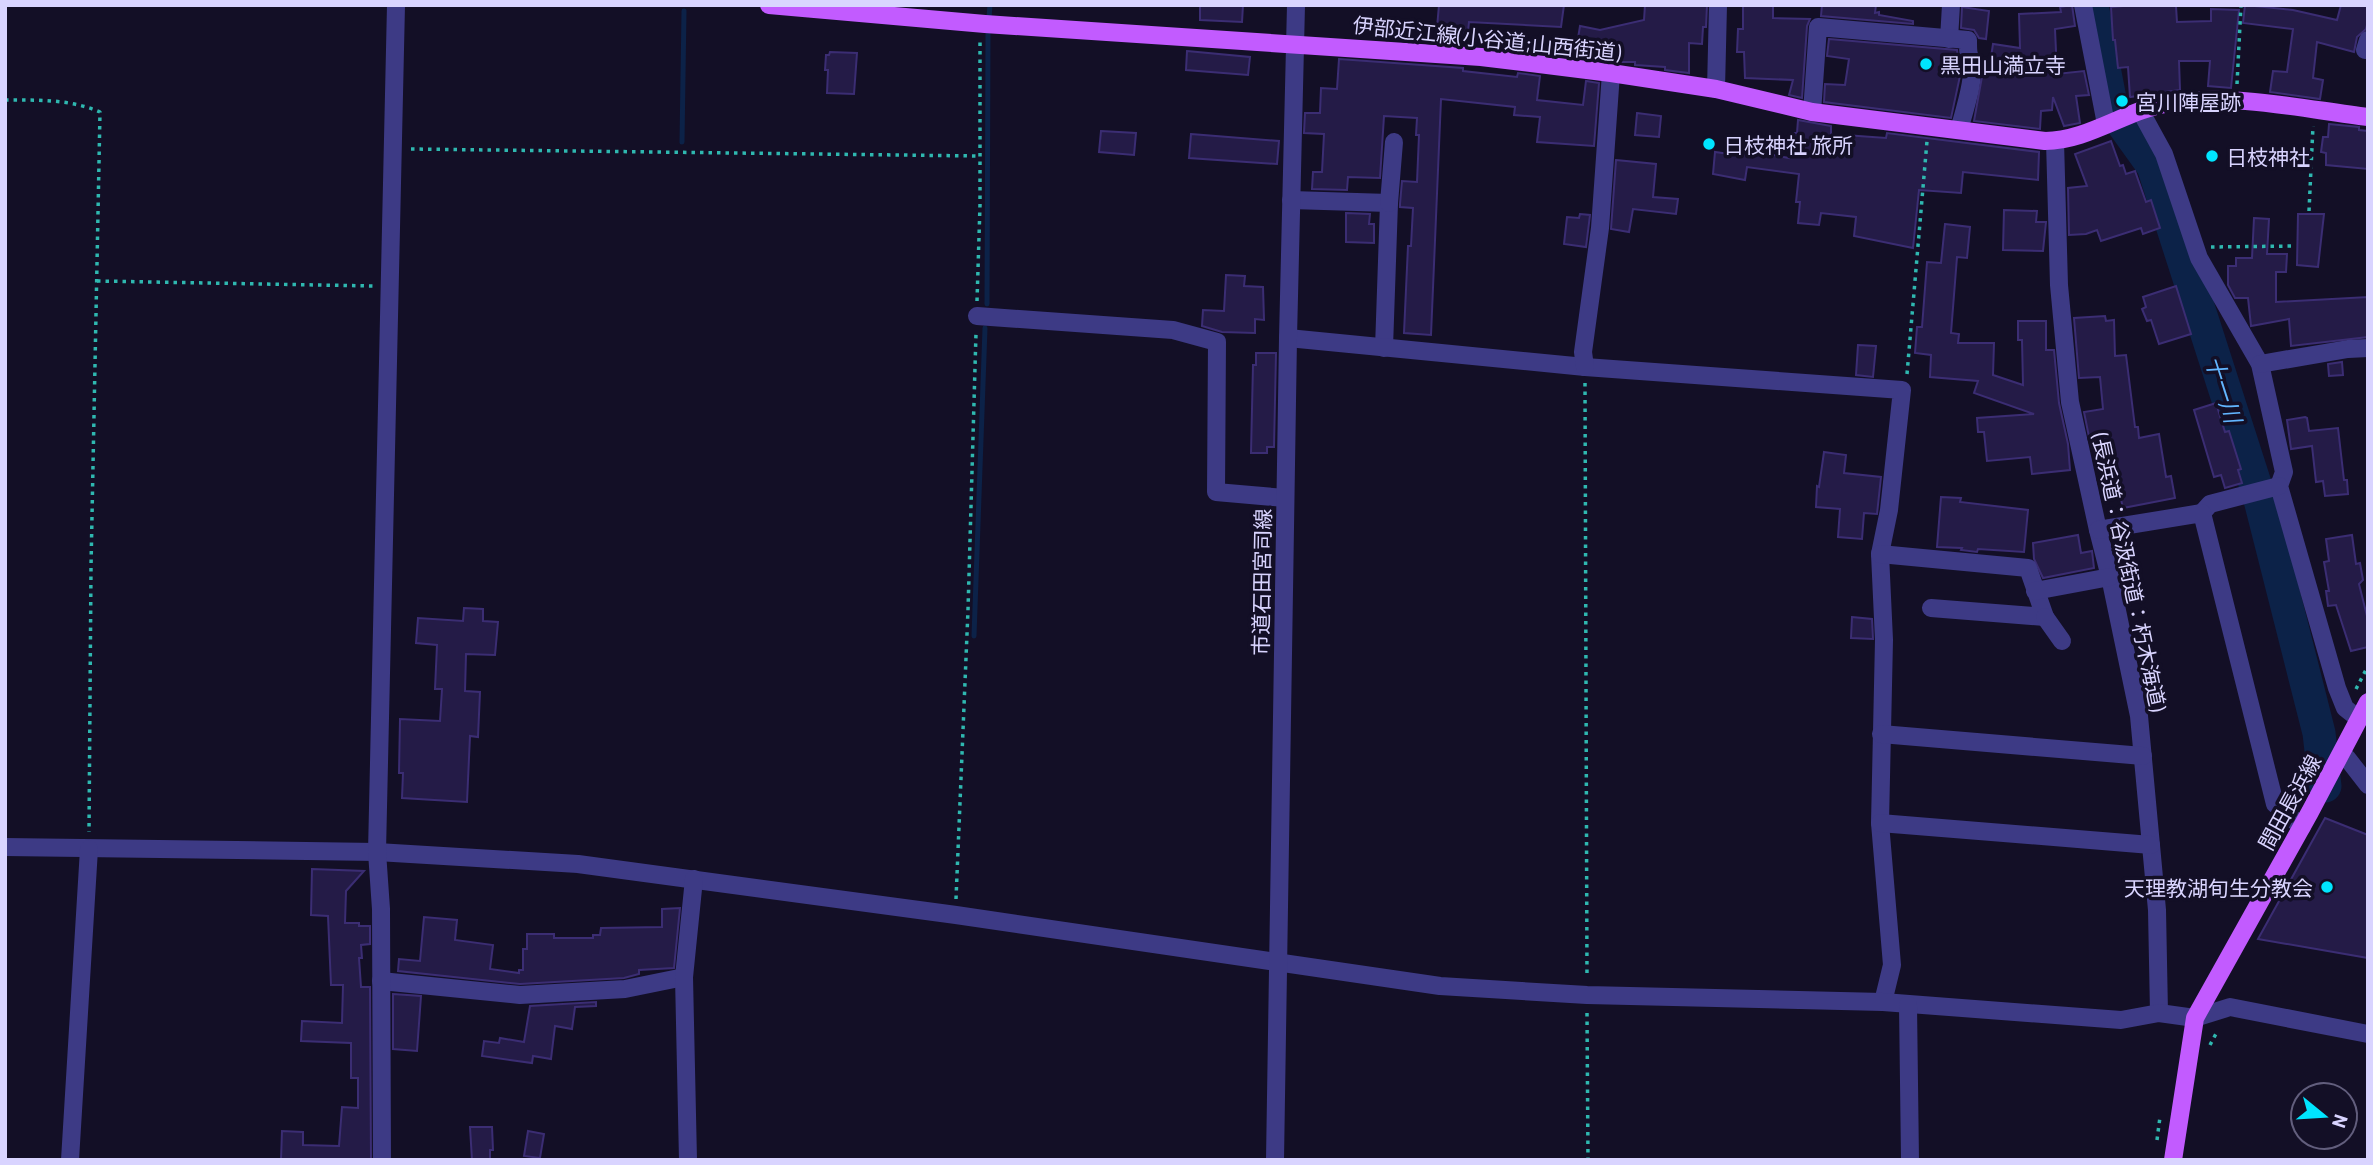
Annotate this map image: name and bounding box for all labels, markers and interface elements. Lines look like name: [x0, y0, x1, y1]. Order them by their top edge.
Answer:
street label: 伊部近江線(小谷道;山西街道): [1352, 11, 1623, 65]
place label: 黒田山満立寺: [1940, 52, 2066, 77]
marker: 黒田山満立寺: [1918, 56, 1934, 72]
place label: 宮川陣屋跡: [2136, 89, 2241, 114]
marker: 宮川陣屋跡: [2114, 93, 2130, 109]
place label: 日枝神社 旅所: [1723, 132, 1853, 157]
marker: 日枝神社 旅所: [1701, 136, 1717, 152]
place label: 日枝神社: [2226, 144, 2310, 169]
marker: 日枝神社: [2204, 148, 2220, 164]
water label: 十一川: [2200, 352, 2249, 429]
street label: (長浜道：谷汲街道：朽木海道): [2088, 430, 2172, 714]
street label: 市道石田宮司線: [1247, 508, 1275, 656]
street label: 間田長浜線: [2253, 750, 2325, 854]
place label: 天理教湖旬生分教会: [2124, 875, 2313, 900]
marker: 天理教湖旬生分教会: [2319, 879, 2335, 895]
north arrow: [2289, 1081, 2359, 1151]
text: N: [2328, 1112, 2354, 1131]

